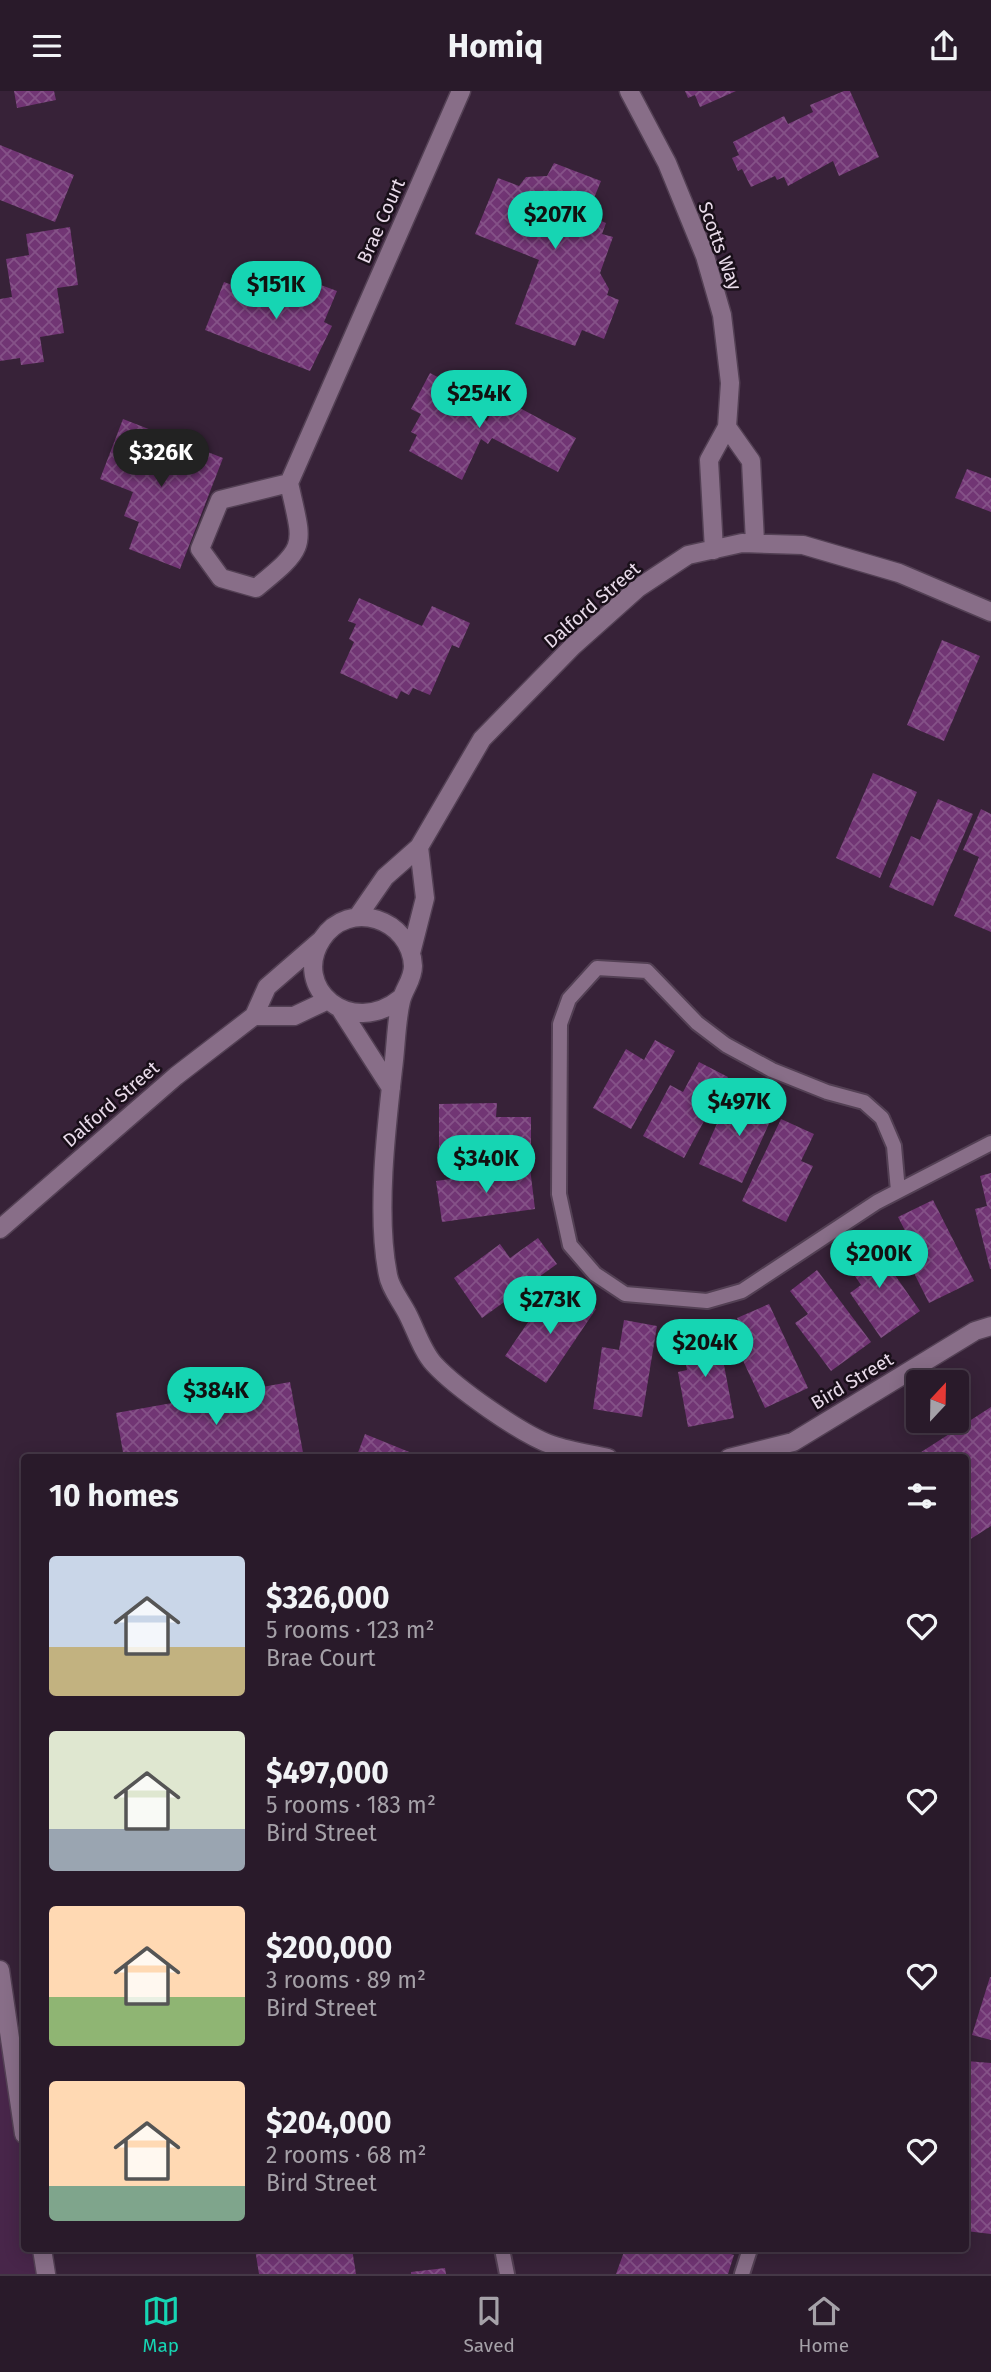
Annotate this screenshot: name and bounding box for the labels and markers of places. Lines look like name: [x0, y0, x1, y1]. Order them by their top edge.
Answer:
pin: $207K: [506, 191, 604, 251]
pin: $151K: [227, 261, 325, 321]
pin: $254K: [430, 371, 528, 430]
pin: $326K: [112, 429, 210, 489]
pin: $497K: [690, 1079, 788, 1138]
pin: $340K: [437, 1135, 535, 1195]
pin: $200K: [830, 1231, 928, 1290]
pin: $273K: [501, 1277, 599, 1336]
pin: $204K: [656, 1319, 754, 1379]
pin: $384K: [167, 1367, 265, 1427]

